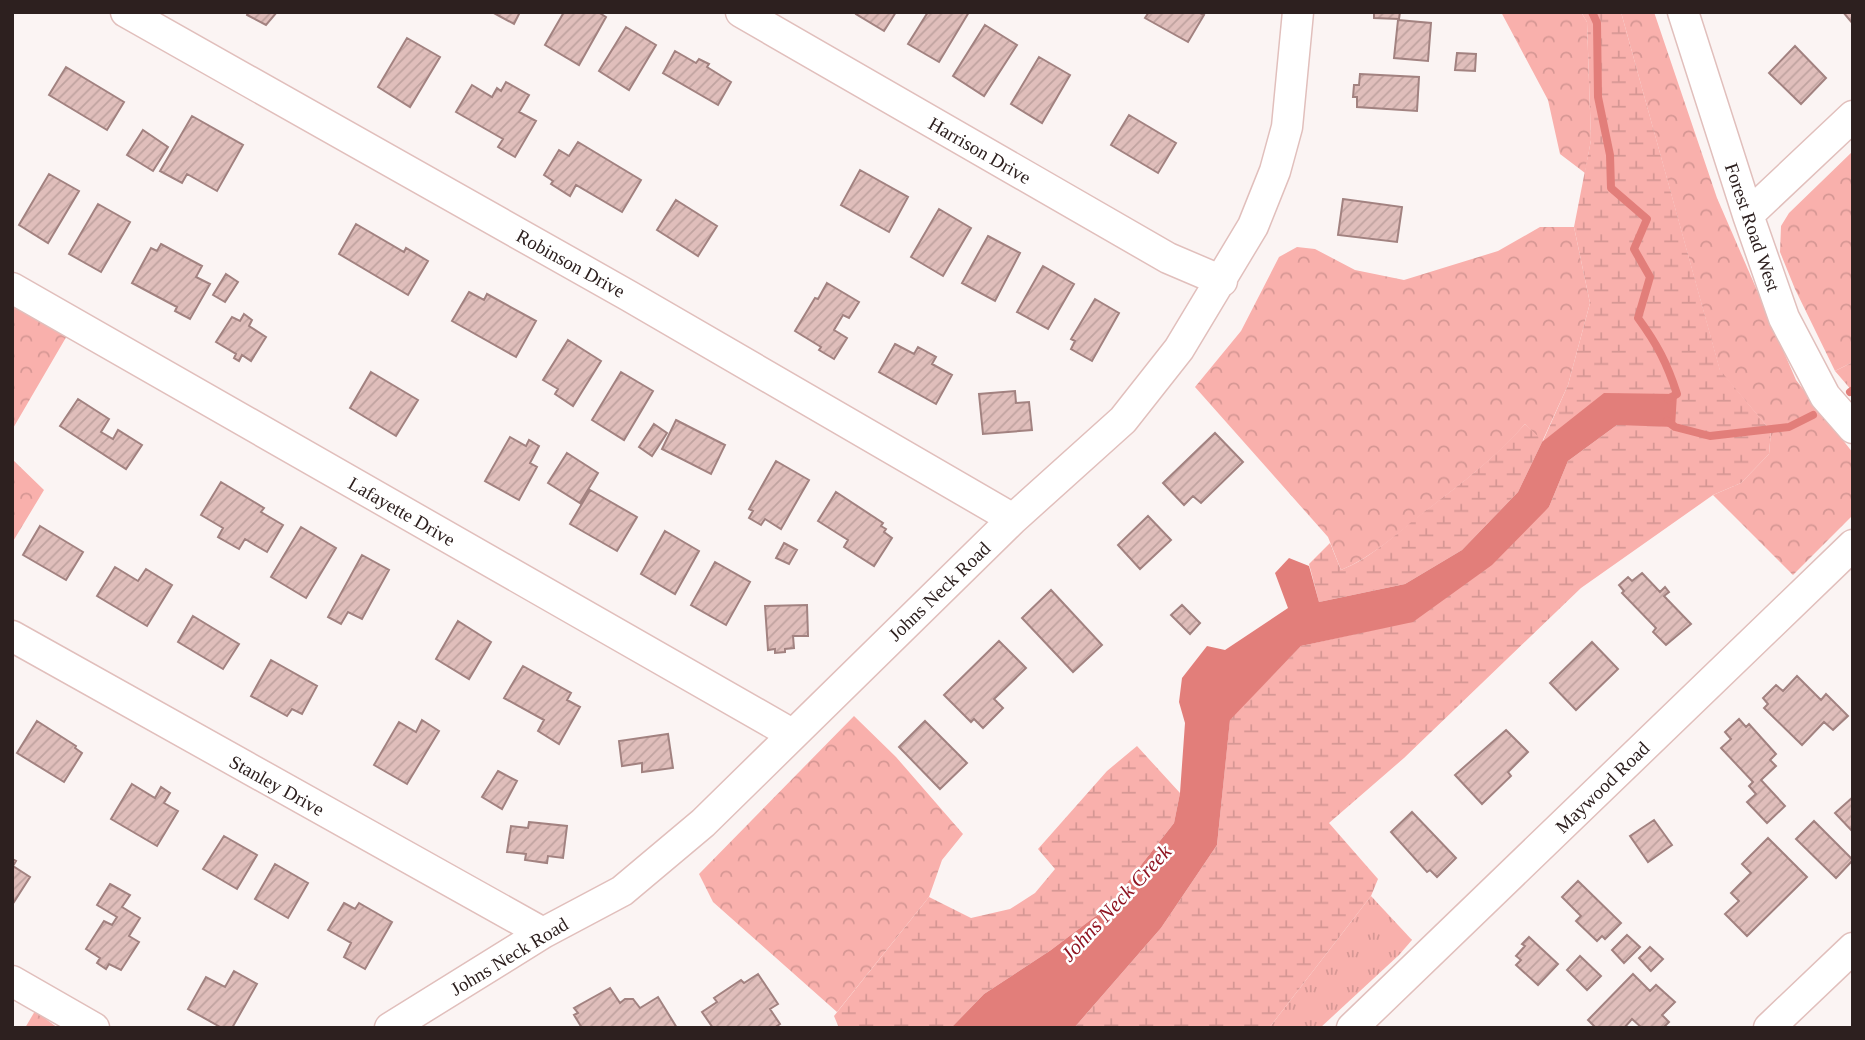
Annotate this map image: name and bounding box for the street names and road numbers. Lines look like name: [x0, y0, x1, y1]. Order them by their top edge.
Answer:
street label: Harrison Drive: [925, 113, 1035, 188]
street label: Forest Road West: [1721, 160, 1785, 295]
street label: Robinson Drive: [513, 225, 629, 302]
street label: Lafayette Drive: [345, 472, 459, 550]
street label: Johns Neck Road: [884, 537, 995, 645]
street label: Maywood Road: [1551, 737, 1654, 837]
street label: Stanley Drive: [226, 751, 328, 820]
street label: Johns Neck Road: [447, 913, 572, 1000]

